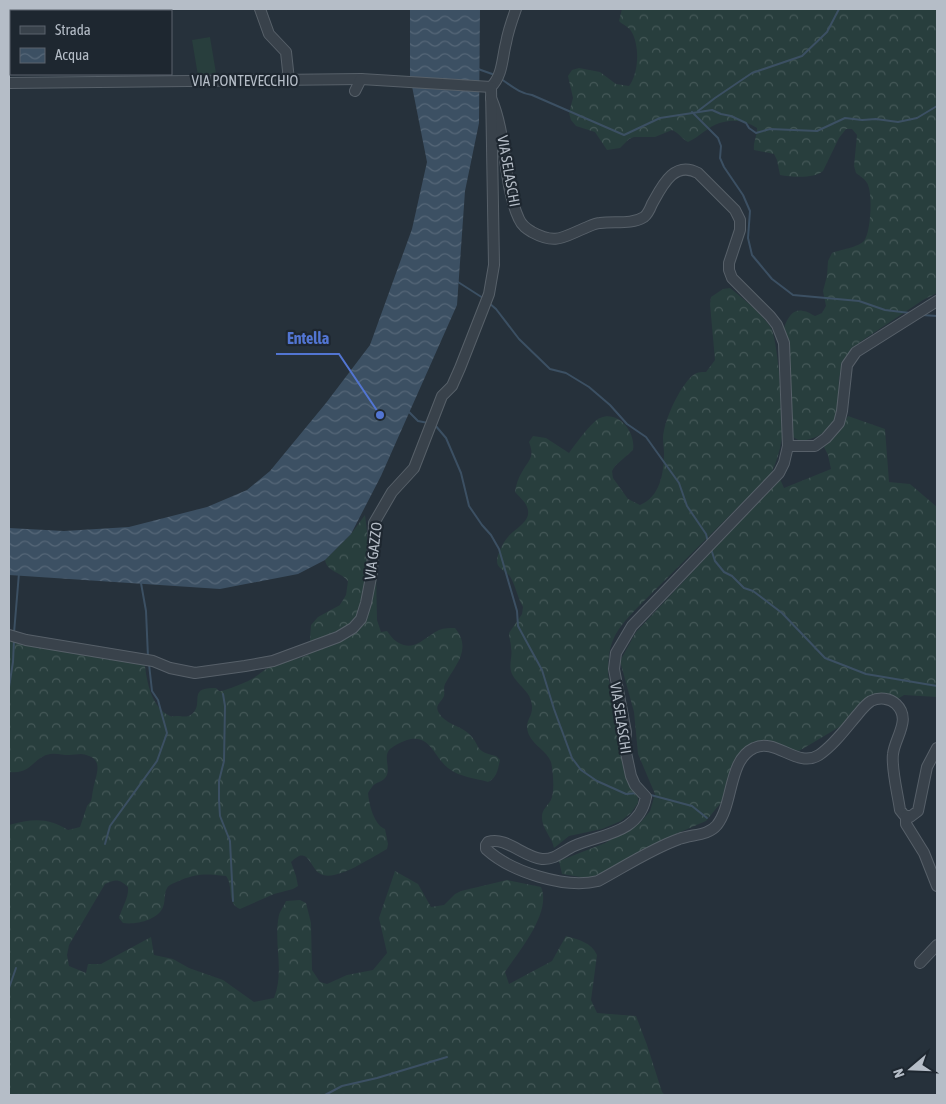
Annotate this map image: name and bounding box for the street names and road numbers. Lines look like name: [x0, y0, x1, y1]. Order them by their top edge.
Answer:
street label: VIA PONTEVECCHIO: [192, 72, 299, 89]
street label: VIA SELASCHI: [494, 134, 524, 208]
street label: VIA GAZZO: [361, 521, 385, 581]
street label: VIA SELASCHI: [607, 681, 635, 755]

